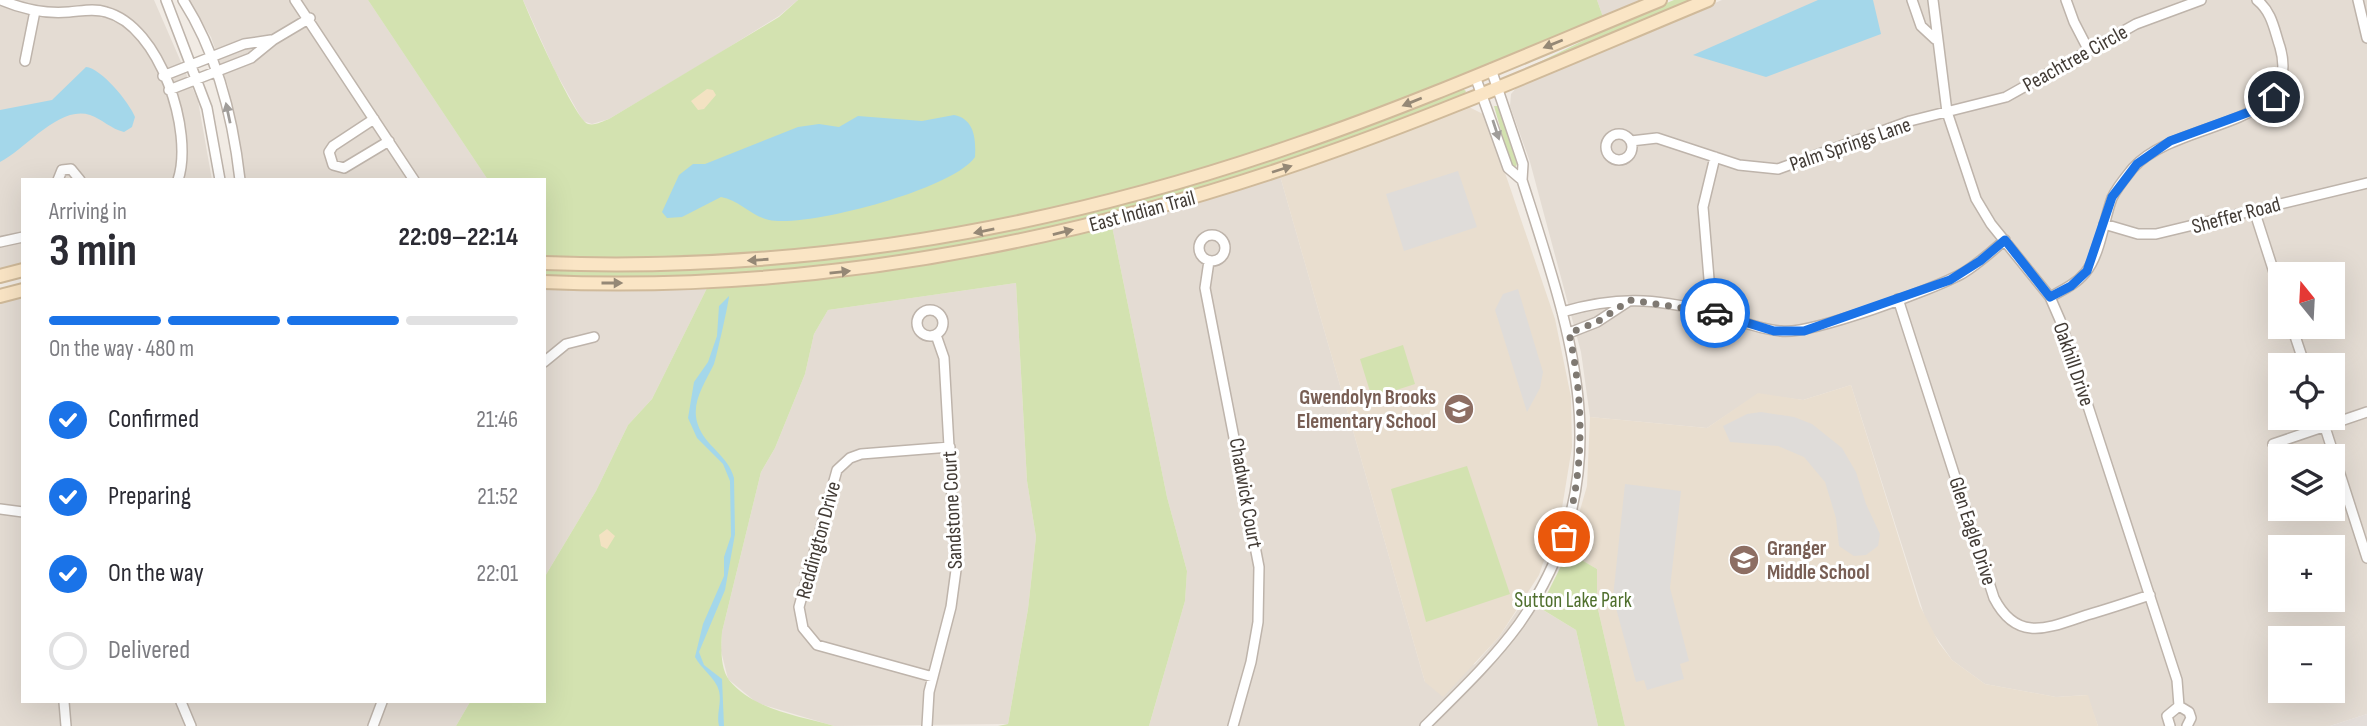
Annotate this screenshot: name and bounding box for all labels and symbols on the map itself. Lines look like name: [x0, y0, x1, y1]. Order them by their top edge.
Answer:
street label: Peachtree Circle: [2019, 19, 2132, 97]
one-way arrow: [1543, 38, 1563, 50]
pin: [2244, 67, 2304, 127]
one-way arrow: [1402, 97, 1423, 108]
one-way arrow: [223, 102, 234, 124]
street label: Palm Springs Lane: [1786, 112, 1914, 177]
one-way arrow: [1491, 120, 1501, 141]
one-way arrow: [1272, 163, 1293, 174]
street label: East Indian Trail: [1086, 185, 1198, 238]
street label: Sheffer Road: [2189, 192, 2283, 239]
one-way arrow: [973, 225, 995, 236]
one-way arrow: [1053, 226, 1075, 237]
one-way arrow: [747, 255, 769, 266]
north arrow: [2268, 262, 2345, 340]
one-way arrow: [829, 266, 851, 277]
one-way arrow: [602, 278, 624, 289]
courier: [1680, 278, 1750, 348]
street label: Oakhill Drive: [2048, 319, 2100, 409]
place label: Gwendolyn Brooks Elementary School: [1297, 385, 1436, 434]
school or university icon: Gwendolyn Brooks Elementary School: [1442, 392, 1476, 426]
street label: Chadwick Court: [1224, 436, 1268, 550]
street label: Sandstone Court: [937, 450, 968, 570]
street label: Glen Eagle Drive: [1943, 474, 2002, 588]
street label: Reddington Drive: [791, 479, 846, 602]
pin: [1534, 507, 1594, 567]
place label: Granger Middle School: [1767, 536, 1870, 585]
school or university icon: Granger Middle School: [1727, 543, 1761, 577]
park label: Sutton Lake Park: [1514, 588, 1632, 613]

